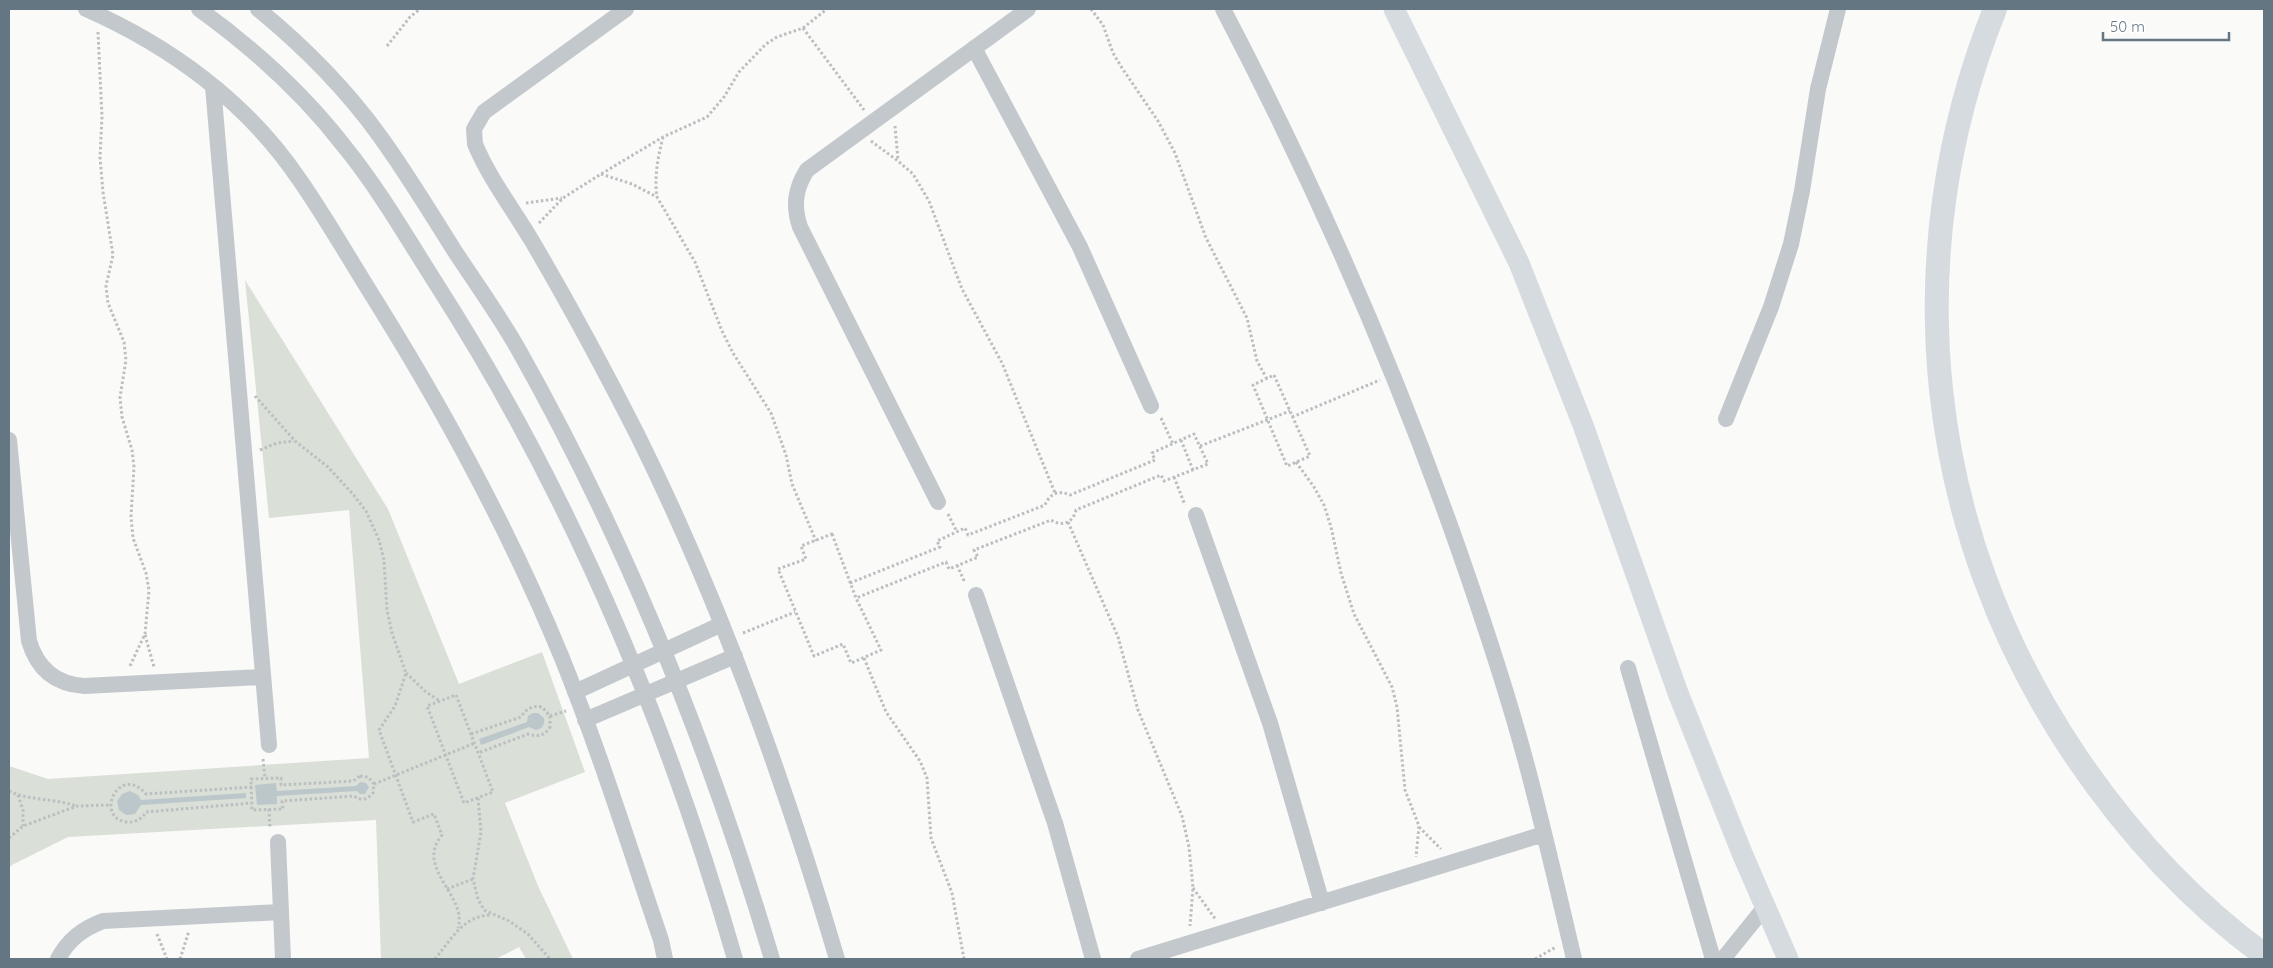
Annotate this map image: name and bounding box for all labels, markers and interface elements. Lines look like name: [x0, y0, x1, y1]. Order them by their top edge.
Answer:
scale bar: [2103, 10, 2229, 42]
text: 50 m: [2110, 17, 2145, 36]

